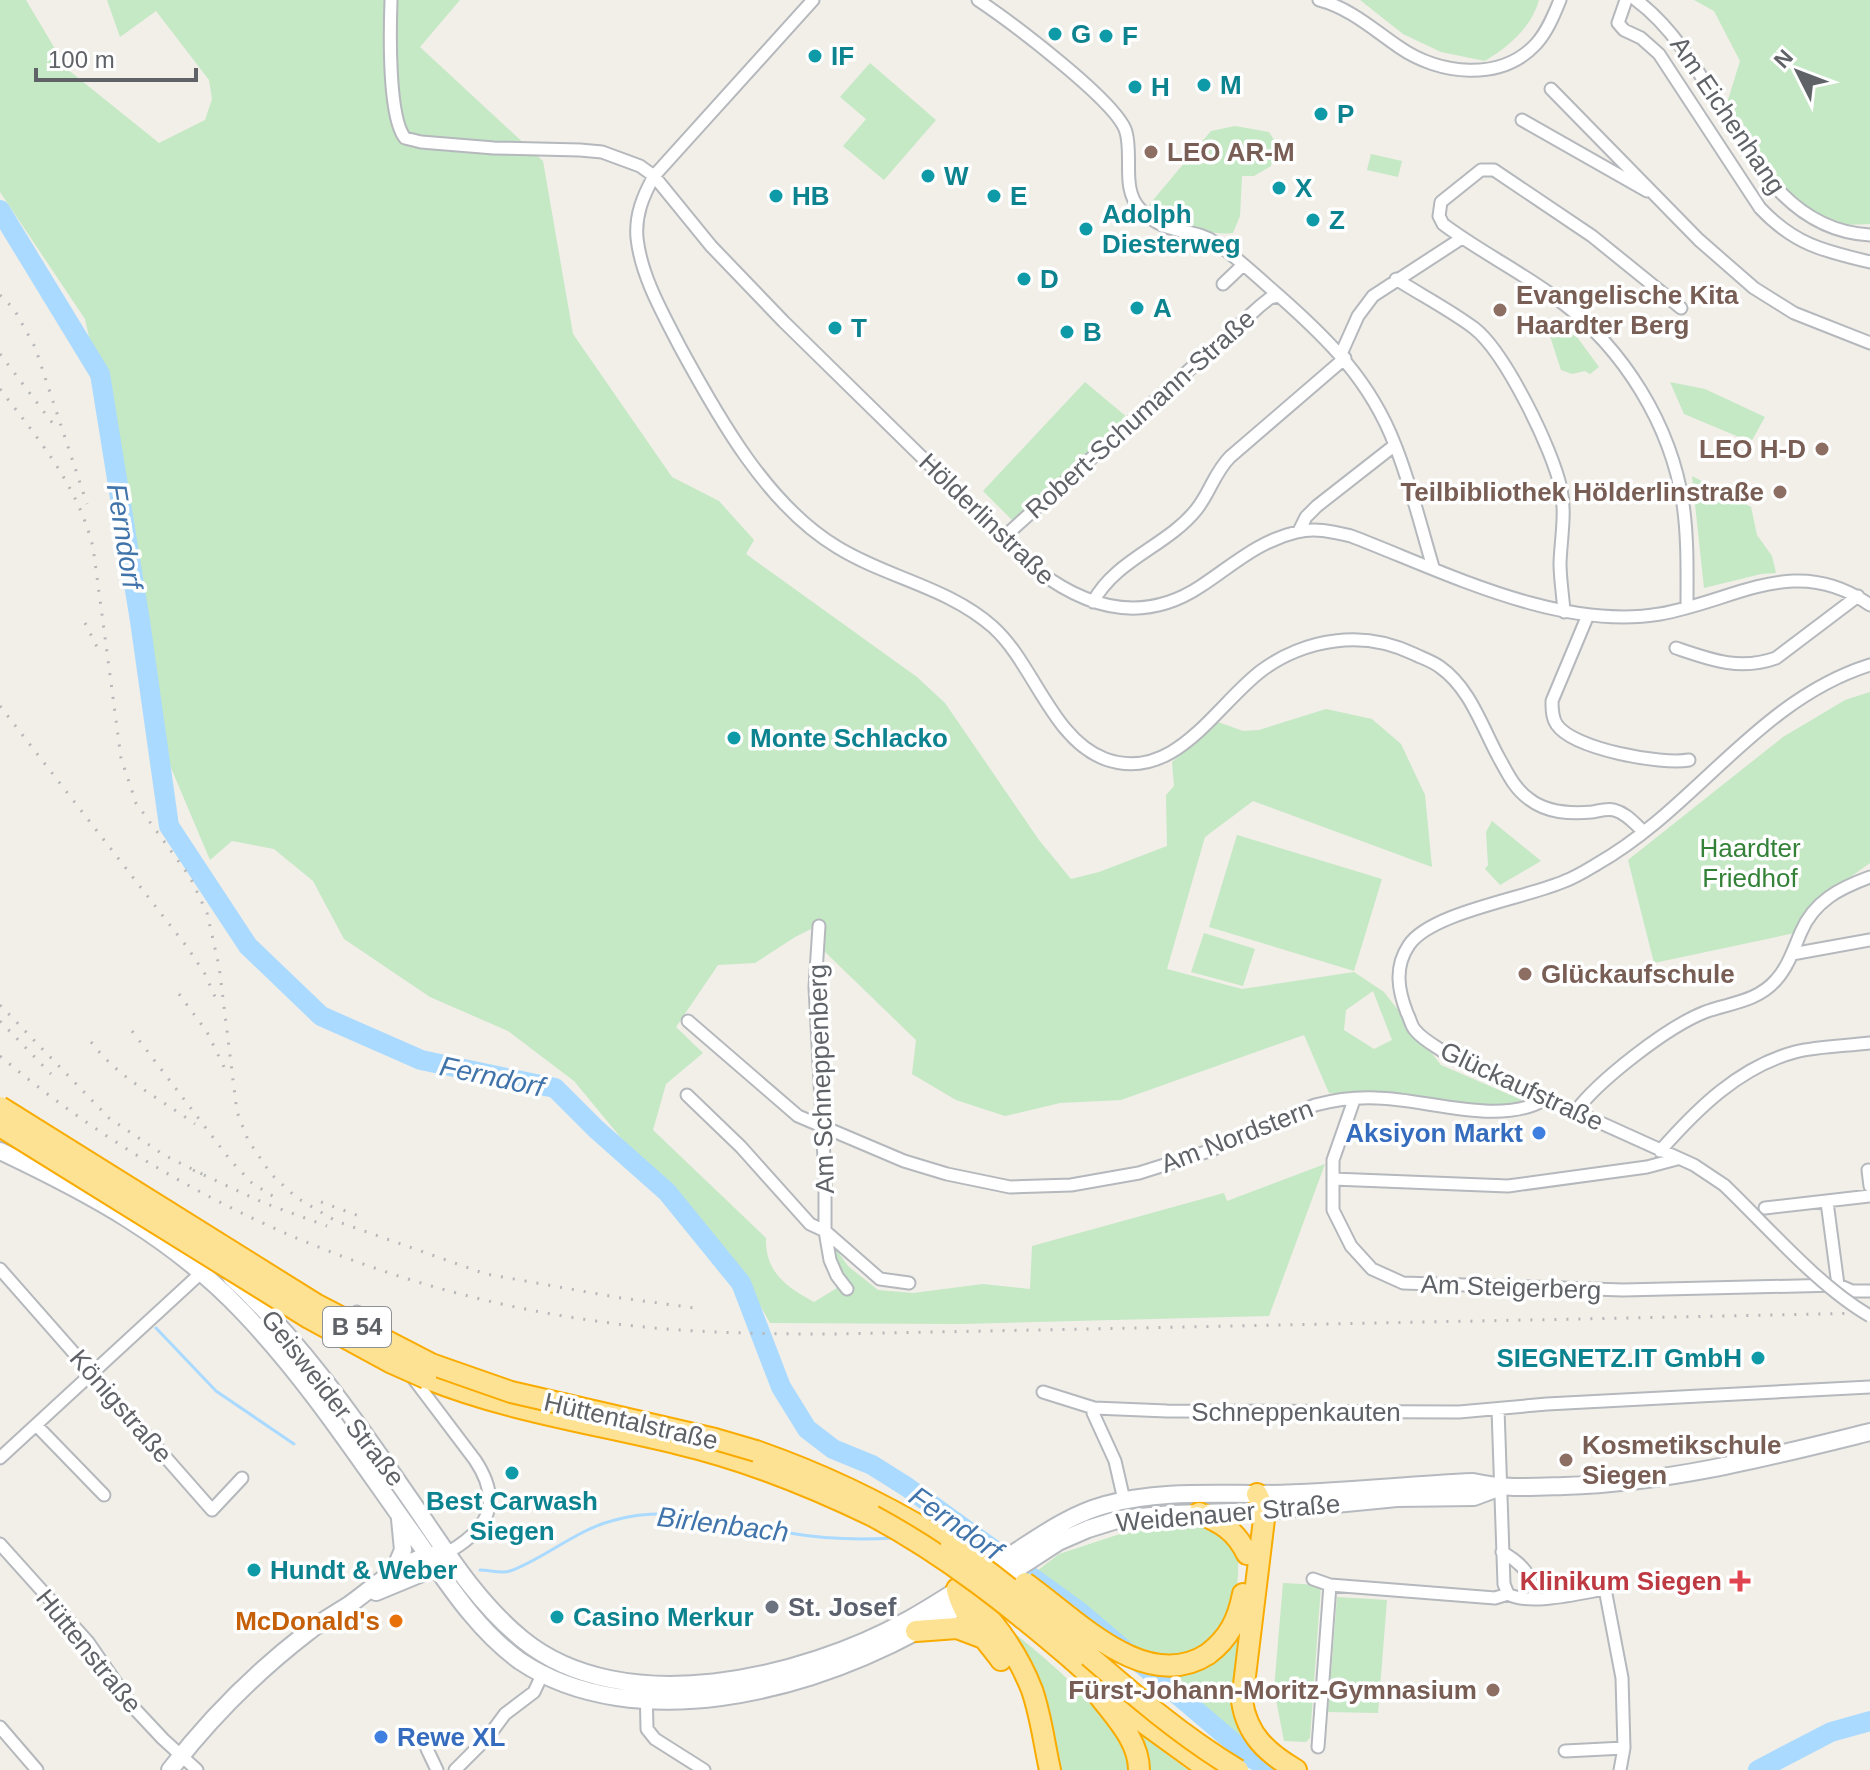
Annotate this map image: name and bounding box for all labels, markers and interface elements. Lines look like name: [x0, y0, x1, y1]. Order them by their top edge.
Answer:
place label: G: [1071, 19, 1091, 49]
place label: F: [1122, 21, 1138, 51]
marker: G: [1046, 25, 1064, 43]
marker: F: [1097, 27, 1115, 45]
street label: Am Eichenhang: [1664, 31, 1792, 199]
scale bar: [36, 32, 196, 82]
north arrow: [1758, 32, 1838, 112]
place label: IF: [831, 41, 854, 71]
text: N: [1769, 45, 1798, 73]
text: 100 m: [48, 46, 115, 73]
marker: IF: [806, 47, 824, 65]
place label: M: [1220, 70, 1242, 100]
place label: H: [1151, 72, 1170, 102]
marker: M: [1195, 76, 1213, 94]
marker: H: [1126, 78, 1144, 96]
place label: P: [1337, 99, 1354, 129]
marker: P: [1312, 105, 1330, 123]
place label: LEO AR-M: [1167, 137, 1295, 167]
marker: LEO AR-M: [1142, 143, 1160, 161]
place label: W: [944, 161, 969, 191]
marker: W: [919, 167, 937, 185]
place label: X: [1295, 173, 1313, 203]
marker: X: [1270, 179, 1288, 197]
place label: HB: [792, 181, 830, 211]
place label: E: [1010, 181, 1027, 211]
marker: HB: [767, 187, 785, 205]
marker: E: [985, 187, 1003, 205]
place label: Adolph Diesterweg: [1102, 199, 1241, 259]
place label: Z: [1329, 205, 1345, 235]
marker: Z: [1304, 211, 1322, 229]
marker: Adolph Diesterweg: [1077, 220, 1095, 238]
place label: D: [1040, 264, 1059, 294]
marker: D: [1015, 270, 1033, 288]
place label: Evangelische Kita Haardter Berg: [1516, 280, 1739, 340]
place label: A: [1153, 293, 1172, 323]
marker: A: [1128, 299, 1146, 317]
marker: Evangelische Kita Haardter Berg: [1491, 301, 1509, 319]
street label: Robert-Schumann-Straße: [1019, 303, 1261, 525]
place label: T: [851, 313, 867, 343]
place label: B: [1083, 317, 1102, 347]
marker: T: [826, 319, 844, 337]
marker: B: [1058, 323, 1076, 341]
place label: LEO H-D: [1699, 434, 1806, 464]
marker: LEO H-D: [1813, 440, 1831, 458]
street label: Hölderlinstraße: [913, 447, 1061, 591]
place label: Teilbibliothek Hölderlinstraße: [1400, 477, 1764, 507]
water label: Ferndorf: [101, 481, 149, 594]
marker: Teilbibliothek Hölderlinstraße: [1771, 483, 1789, 501]
place label: Monte Schlacko: [750, 723, 948, 753]
marker: Monte Schlacko: [725, 729, 743, 747]
park label: Haardter Friedhof: [1699, 833, 1801, 893]
place label: Glückaufschule: [1541, 959, 1735, 989]
street label: Am Schneppenberg: [802, 964, 840, 1194]
marker: Glückaufschule: [1516, 965, 1534, 983]
street label: Glückaufstraße: [1436, 1035, 1608, 1137]
water label: Ferndorf: [437, 1050, 550, 1103]
street label: Am Nordstern: [1157, 1093, 1317, 1179]
place label: Aksiyon Markt: [1345, 1118, 1523, 1148]
marker: Aksiyon Markt: [1530, 1124, 1548, 1142]
street label: Am Steigerberg: [1420, 1269, 1602, 1305]
street label: Geisweider Straße: [255, 1304, 411, 1492]
road number: B 54: [323, 1307, 391, 1347]
street label: Königstraße: [64, 1343, 178, 1469]
place label: SIEGNETZ.IT GmbH: [1496, 1343, 1742, 1373]
marker: SIEGNETZ.IT GmbH: [1749, 1349, 1767, 1367]
street label: Hüttentalstraße: [541, 1386, 721, 1456]
street label: Schneppenkauten: [1191, 1397, 1401, 1427]
place label: Kosmetikschule Siegen: [1582, 1430, 1781, 1490]
marker: Kosmetikschule Siegen: [1557, 1451, 1575, 1469]
marker: Best Carwash Siegen: [503, 1464, 521, 1482]
water label: Ferndorf: [903, 1480, 1011, 1568]
place label: Best Carwash Siegen: [426, 1486, 598, 1546]
street label: Weidenauer Straße: [1115, 1488, 1341, 1538]
water label: Birlenbach: [655, 1501, 790, 1548]
place label: Hundt & Weber: [270, 1555, 457, 1585]
marker: Hundt & Weber: [245, 1561, 263, 1579]
place label: Klinikum Siegen: [1520, 1566, 1722, 1596]
marker: Klinikum Siegen: [1729, 1570, 1751, 1592]
street label: Hüttenstraße: [30, 1583, 148, 1719]
place label: St. Josef: [788, 1592, 897, 1622]
marker: St. Josef: [763, 1598, 781, 1616]
place label: Casino Merkur: [573, 1602, 754, 1632]
place label: McDonald's: [235, 1606, 380, 1636]
marker: Casino Merkur: [548, 1608, 566, 1626]
marker: McDonald's: [387, 1612, 405, 1630]
place label: Fürst-Johann-Moritz-Gymnasium: [1068, 1675, 1477, 1705]
marker: Fürst-Johann-Moritz-Gymnasium: [1484, 1681, 1502, 1699]
place label: Rewe XL: [397, 1722, 505, 1752]
marker: Rewe XL: [372, 1728, 390, 1746]

